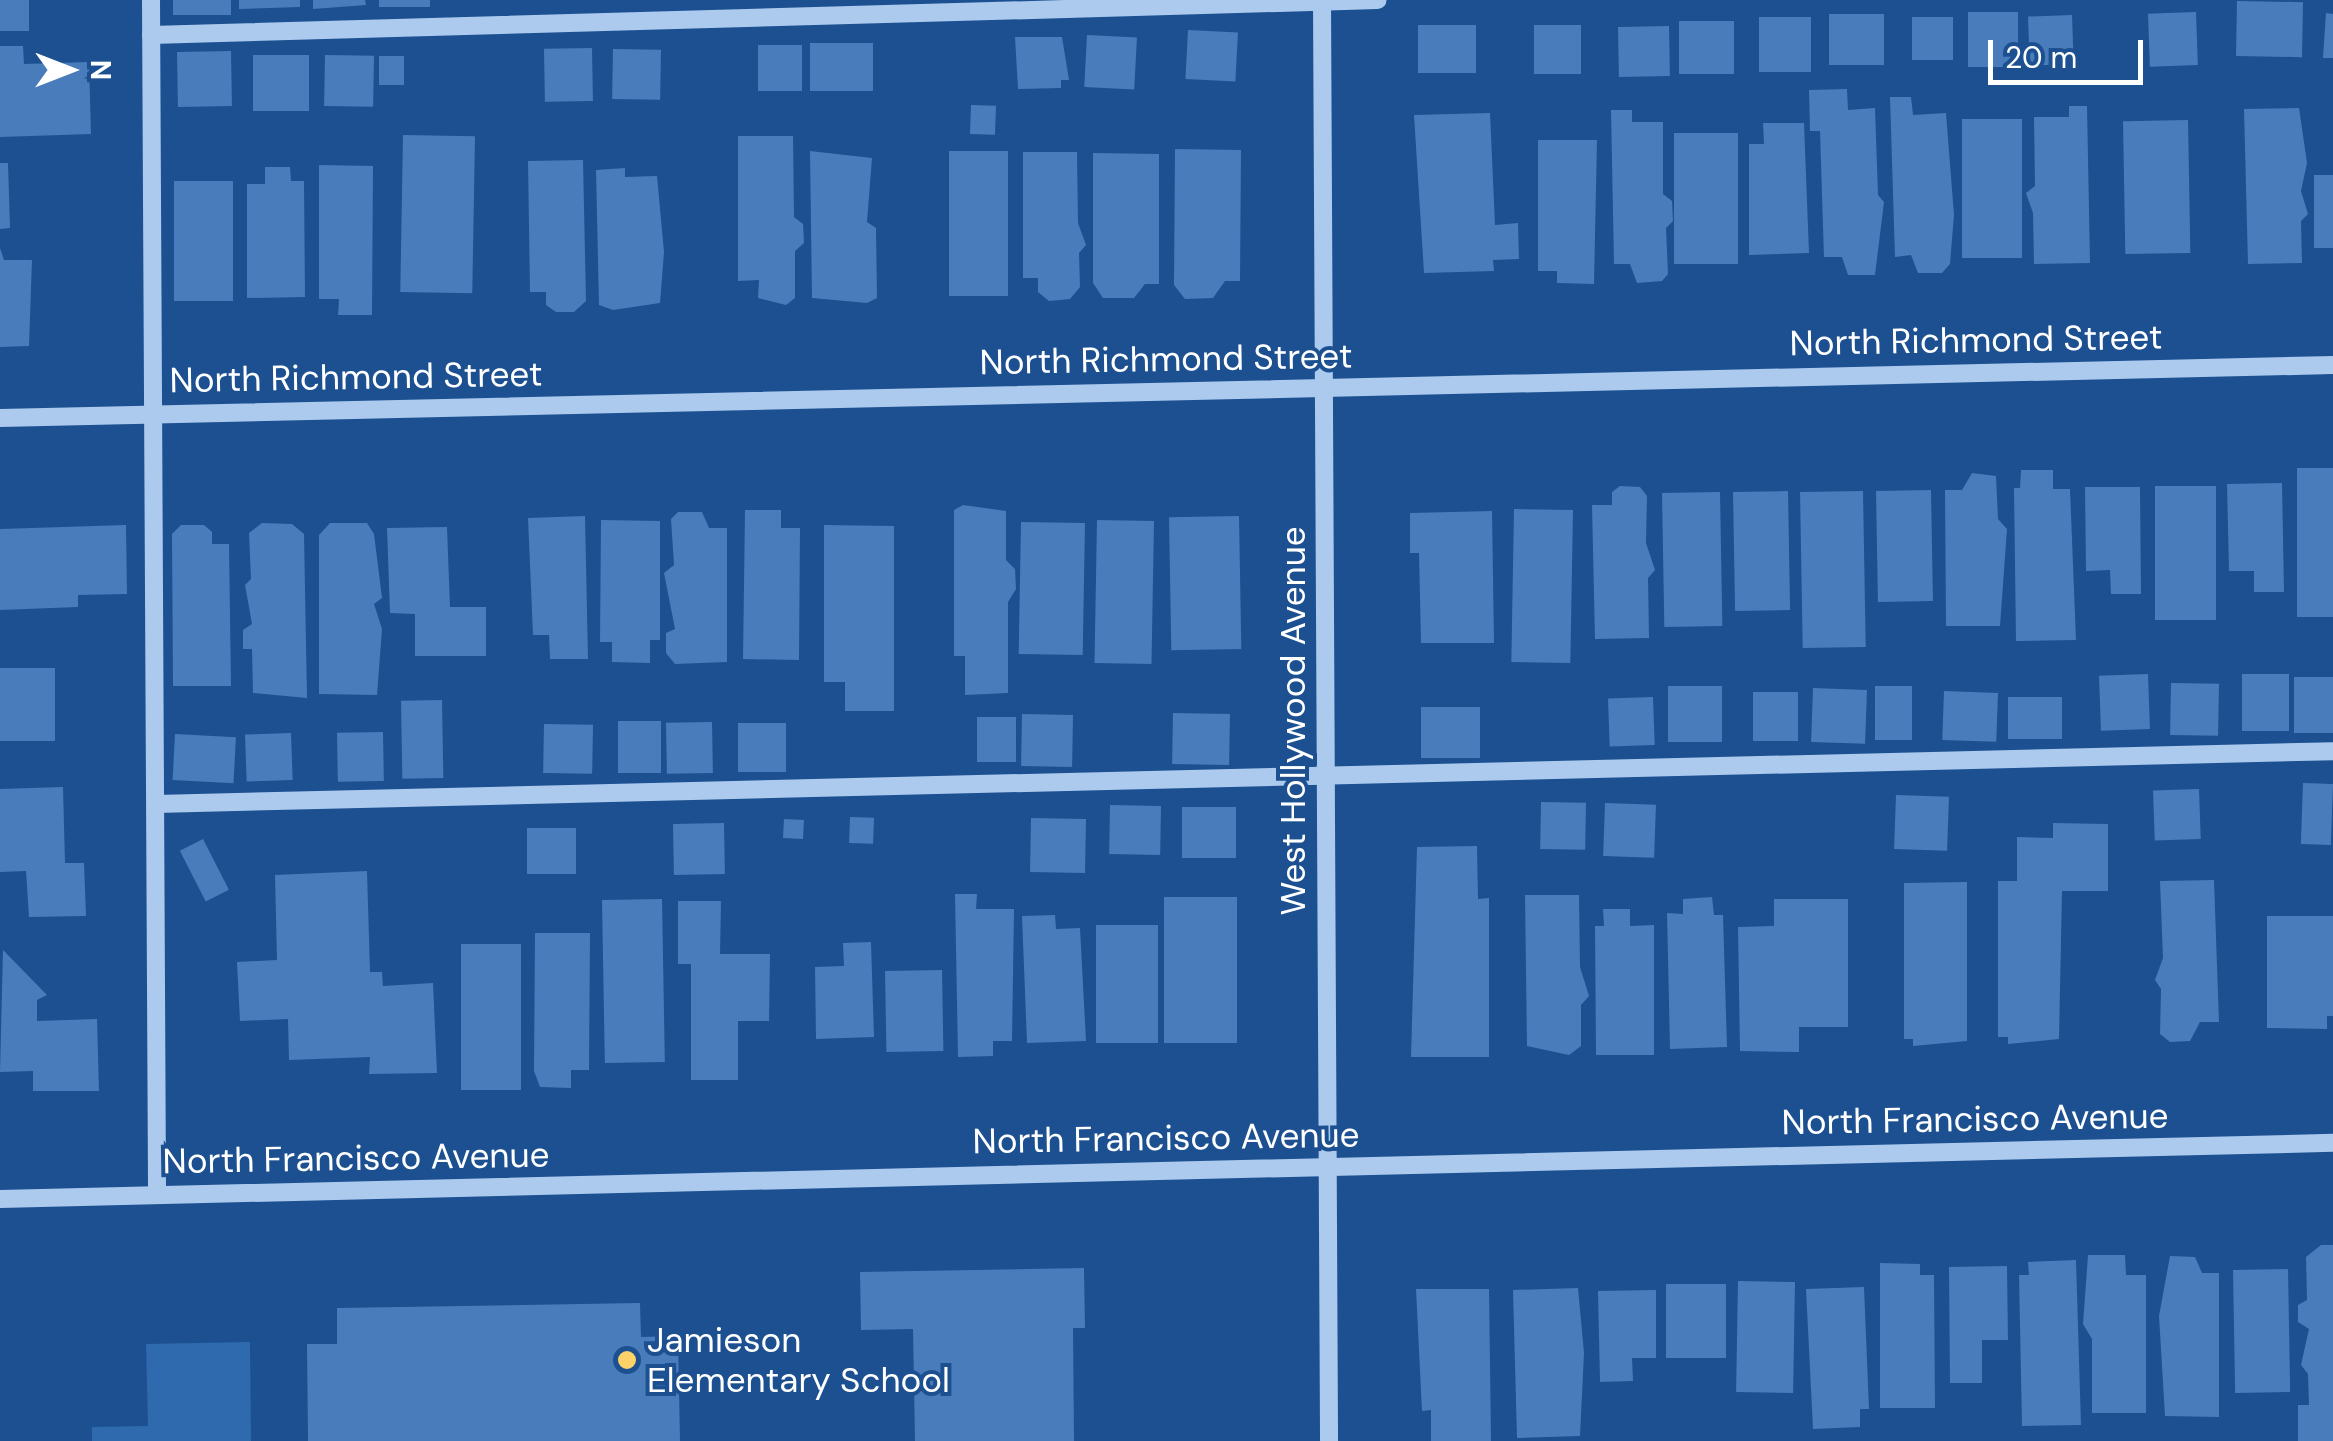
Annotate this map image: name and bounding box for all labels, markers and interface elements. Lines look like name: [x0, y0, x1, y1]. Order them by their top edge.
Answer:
north arrow: [20, 20, 120, 120]
scale bar: [1993, 20, 2148, 82]
text: 20 m: [2005, 38, 2077, 77]
text: N: [82, 60, 119, 80]
street label: North Richmond Street: [1789, 316, 2163, 364]
street label: North Richmond Street: [979, 335, 1353, 383]
street label: North Richmond Street: [169, 353, 543, 401]
street label: West Hollywood Avenue: [1272, 526, 1314, 916]
street label: North Francisco Avenue: [1781, 1095, 2169, 1143]
street label: North Francisco Avenue: [972, 1114, 1360, 1162]
street label: North Francisco Avenue: [162, 1134, 550, 1182]
place label: Jamieson Elementary School: [647, 1319, 950, 1401]
marker: Jamieson Elementary School: [616, 1349, 638, 1371]

